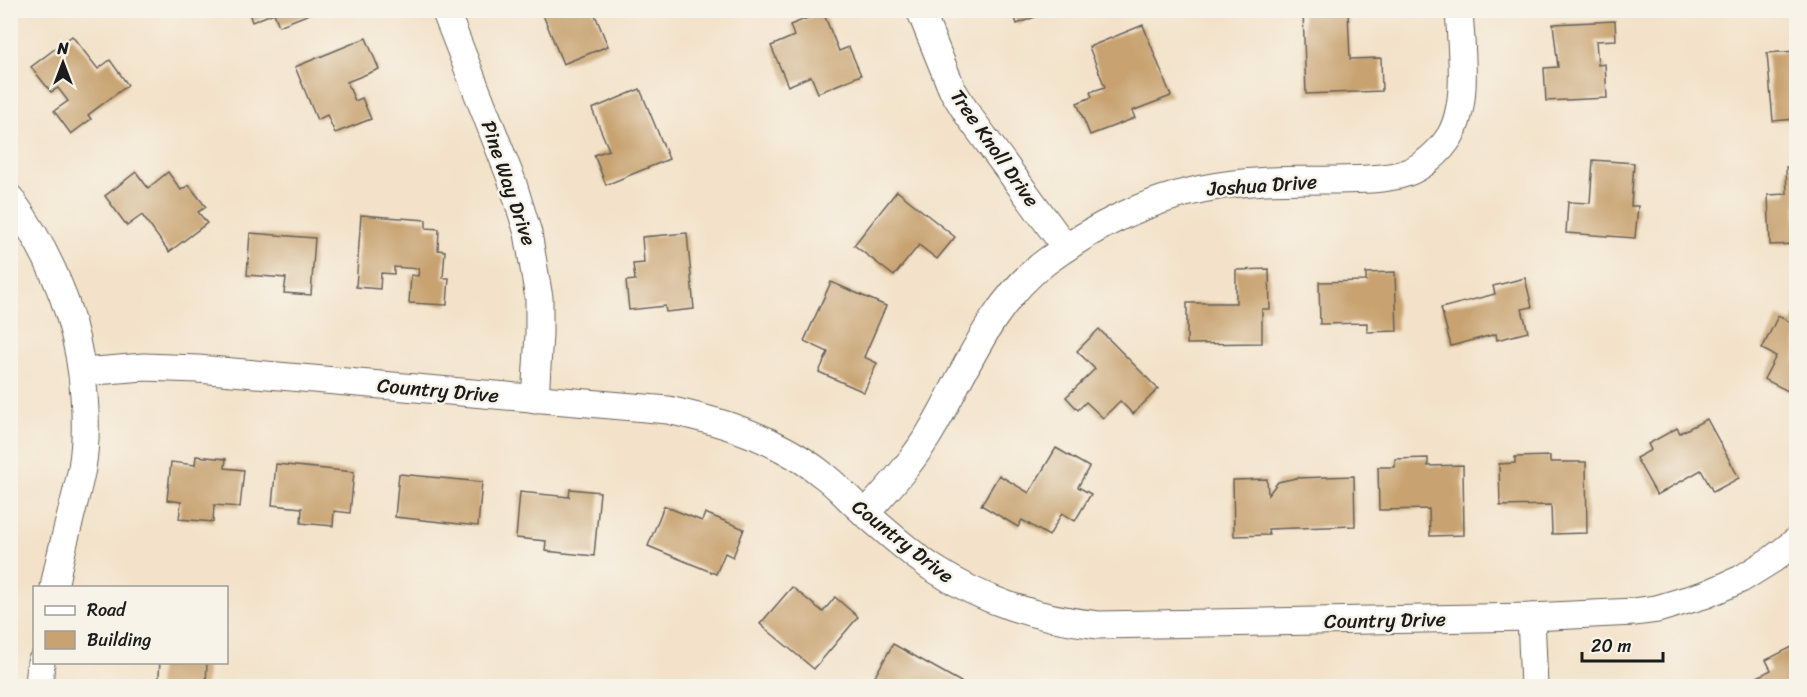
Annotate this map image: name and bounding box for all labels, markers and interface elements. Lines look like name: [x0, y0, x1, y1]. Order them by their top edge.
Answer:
north arrow: [33, 33, 93, 93]
text: N: [56, 34, 69, 63]
street label: Tree Knoll Drive: [941, 82, 1048, 215]
street label: Pine Way Drive: [471, 116, 546, 251]
street label: Joshua Drive: [1205, 164, 1318, 207]
street label: Country Drive: [376, 368, 500, 413]
street label: Country Drive: [844, 490, 962, 593]
legend: [33, 586, 228, 664]
text: Road: [87, 594, 127, 626]
street label: Country Drive: [1324, 602, 1446, 639]
text: Building: [87, 624, 151, 656]
scale bar: [1582, 625, 1663, 663]
text: 20 m: [1591, 630, 1631, 662]

